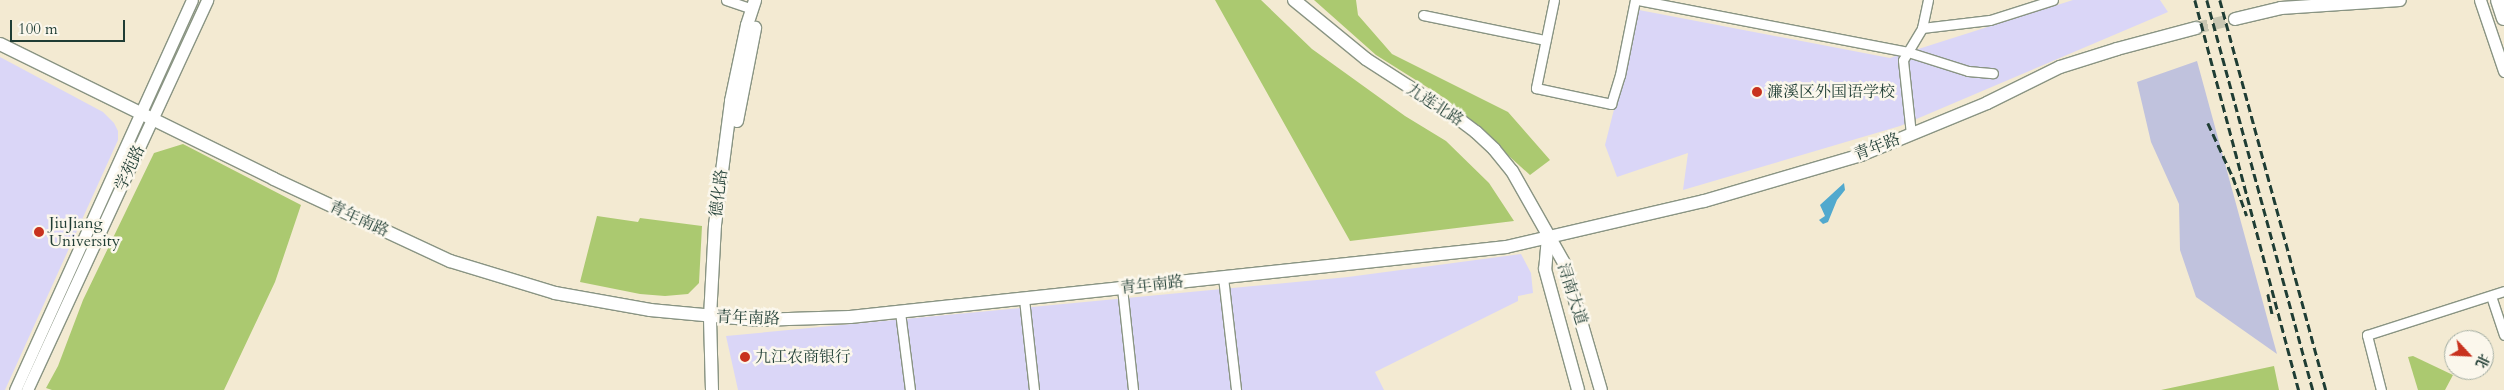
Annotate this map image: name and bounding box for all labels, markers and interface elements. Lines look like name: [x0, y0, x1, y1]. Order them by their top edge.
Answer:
scale bar: [12, 10, 128, 42]
text: 100 m: [18, 19, 58, 39]
street label: 九莲北路: [1403, 80, 1467, 130]
place label: 濂溪区外国语学校: [1767, 82, 1895, 102]
marker: 濂溪区外国语学校: [1751, 86, 1763, 98]
street label: 青年路: [1851, 129, 1903, 165]
street label: 学苑路: [111, 142, 149, 194]
street label: 德化路: [707, 168, 731, 218]
street label: 青年南路: [326, 197, 392, 241]
place label: JiuJiang University: [49, 213, 120, 251]
marker: JiuJiang University: [33, 226, 45, 238]
street label: 浔南大道: [1553, 261, 1591, 327]
street label: 青年南路: [1119, 272, 1185, 298]
street label: 青年南路: [716, 307, 780, 329]
north arrow: [2444, 330, 2494, 380]
place label: 九江农商银行: [755, 347, 851, 367]
marker: 九江农商银行: [739, 351, 751, 363]
text: 北: [2471, 351, 2494, 371]

